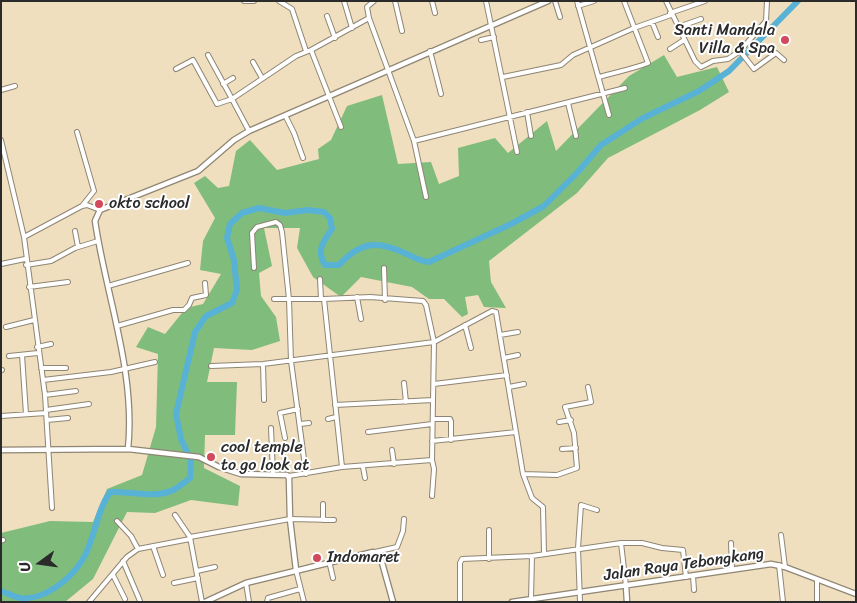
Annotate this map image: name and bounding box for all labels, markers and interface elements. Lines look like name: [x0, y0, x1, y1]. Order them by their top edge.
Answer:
place label: Santi Mandala Villa & Spa: [674, 21, 775, 59]
marker: Santi Mandala Villa & Spa: [779, 34, 791, 46]
place label: okto school: [109, 194, 189, 214]
marker: okto school: [93, 198, 105, 210]
place label: cool temple to go look at: [221, 438, 309, 476]
marker: cool temple to go look at: [205, 451, 217, 463]
north arrow: [15, 538, 65, 588]
street label: Jalan Raya Tebongkang: [603, 544, 765, 586]
place label: Indomaret: [327, 548, 400, 568]
marker: Indomaret: [311, 552, 323, 564]
text: U: [12, 559, 38, 574]

